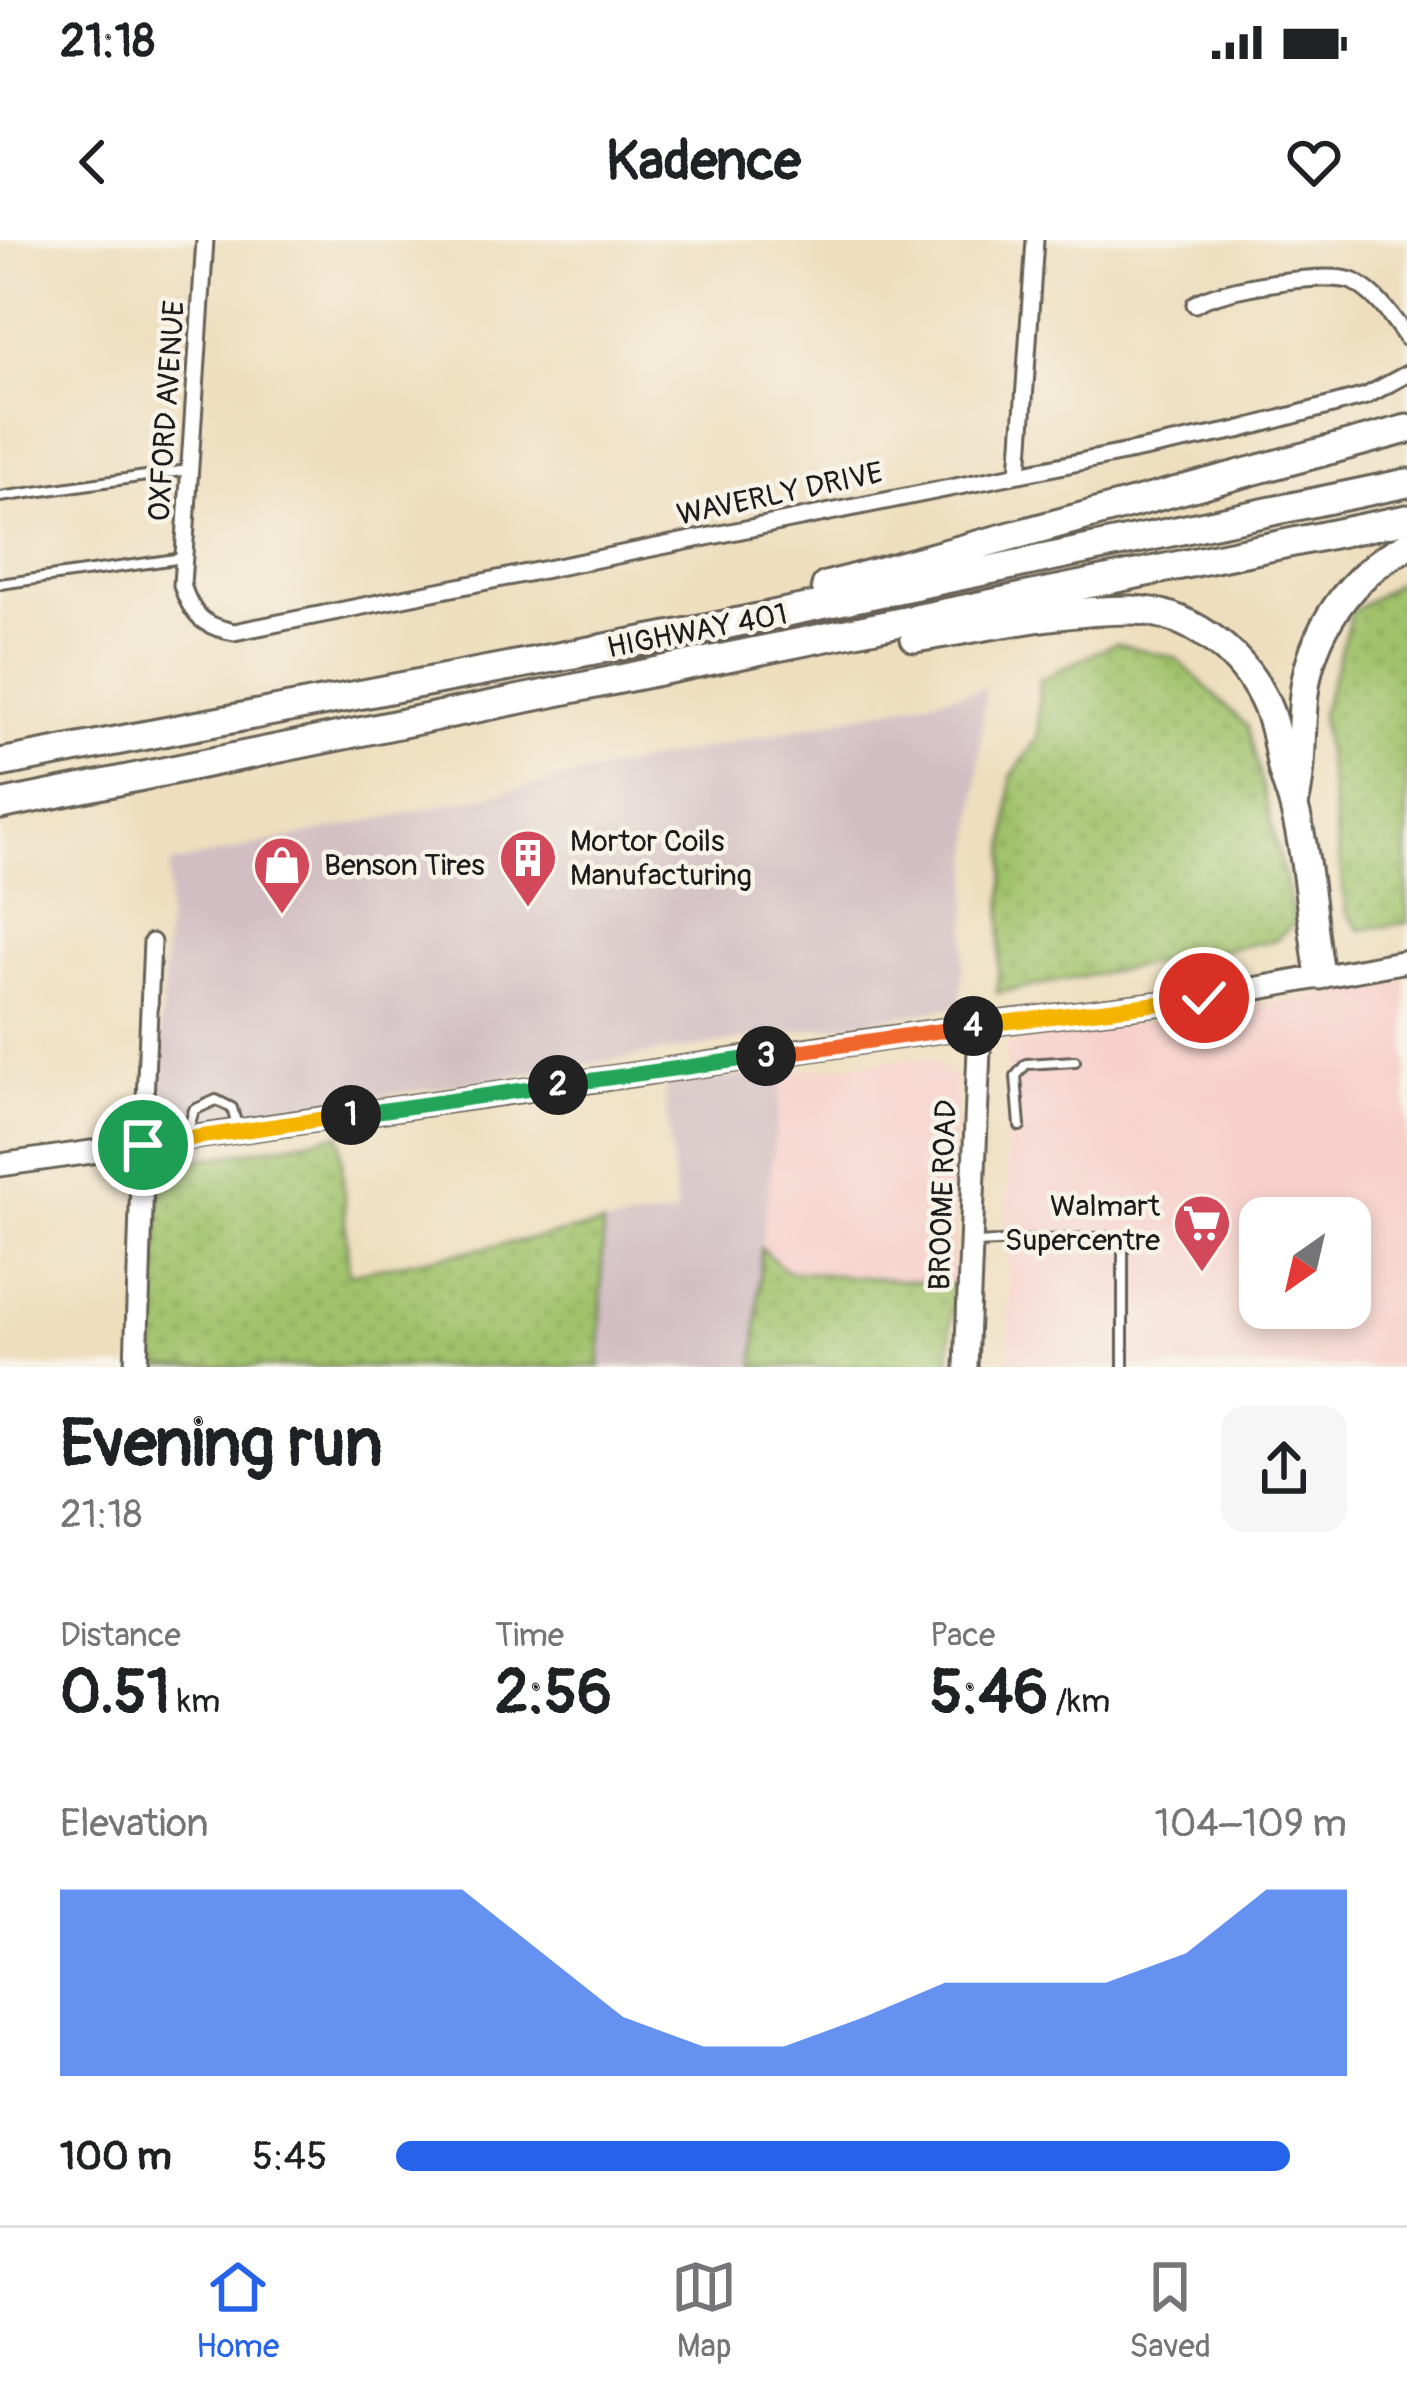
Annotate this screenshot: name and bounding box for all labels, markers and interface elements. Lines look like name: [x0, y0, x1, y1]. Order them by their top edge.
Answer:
text: 21:18: [60, 14, 155, 70]
text: Kadence: [606, 128, 801, 196]
icon: back: [60, 129, 126, 195]
icon: heart: [1281, 129, 1347, 195]
street label: OXFORD AVENUE: [141, 299, 193, 523]
street label: WAVERLY DRIVE: [674, 454, 886, 534]
street label: HIGHWAY 401: [604, 595, 790, 667]
place label: Mortor Coils Manufacturing: [570, 823, 752, 894]
building icon: Mortor Coils Manufacturing: [497, 827, 559, 909]
shop icon: Benson Tires: [251, 834, 313, 916]
place label: Benson Tires: [324, 847, 485, 884]
pin: [1153, 947, 1255, 1049]
icon: check: [1171, 965, 1237, 1031]
pin: 4: [943, 996, 1003, 1056]
text: 4: [963, 1005, 983, 1046]
pin: 3: [736, 1026, 796, 1086]
text: 3: [757, 1035, 775, 1076]
pin: 2: [528, 1055, 588, 1115]
text: 2: [549, 1064, 567, 1105]
pin: 1: [321, 1085, 381, 1145]
pin: [92, 1094, 194, 1196]
text: 1: [345, 1094, 357, 1135]
street label: BROOME ROAD: [921, 1099, 965, 1291]
icon: arrive: [110, 1112, 176, 1178]
place label: Walmart Supercentre: [1005, 1188, 1161, 1259]
supermarket icon: Walmart Supercentre: [1171, 1192, 1233, 1274]
north arrow: [1239, 1197, 1371, 1329]
map controls: [1239, 1197, 1371, 1329]
text: Evening run: [60, 1403, 383, 1486]
button: share: [1221, 1406, 1347, 1532]
text: 21:18: [60, 1490, 142, 1539]
text: Distance: [60, 1615, 181, 1656]
text: Time: [495, 1615, 564, 1656]
text: Pace: [930, 1615, 995, 1656]
text: 0.51: [60, 1656, 170, 1731]
text: 2:56: [495, 1656, 612, 1731]
text: 5:46: [930, 1656, 1048, 1731]
text: km: [170, 1681, 220, 1722]
text: /km: [1048, 1681, 1110, 1722]
text: Elevation: [60, 1799, 209, 1848]
text: 104–109 m: [1154, 1799, 1347, 1848]
text: 100 m: [60, 2132, 172, 2181]
text: 5:45: [252, 2132, 327, 2181]
tab: Home: [196, 2254, 279, 2367]
tab: Map: [671, 2254, 737, 2367]
tab: Saved: [1129, 2254, 1211, 2367]

